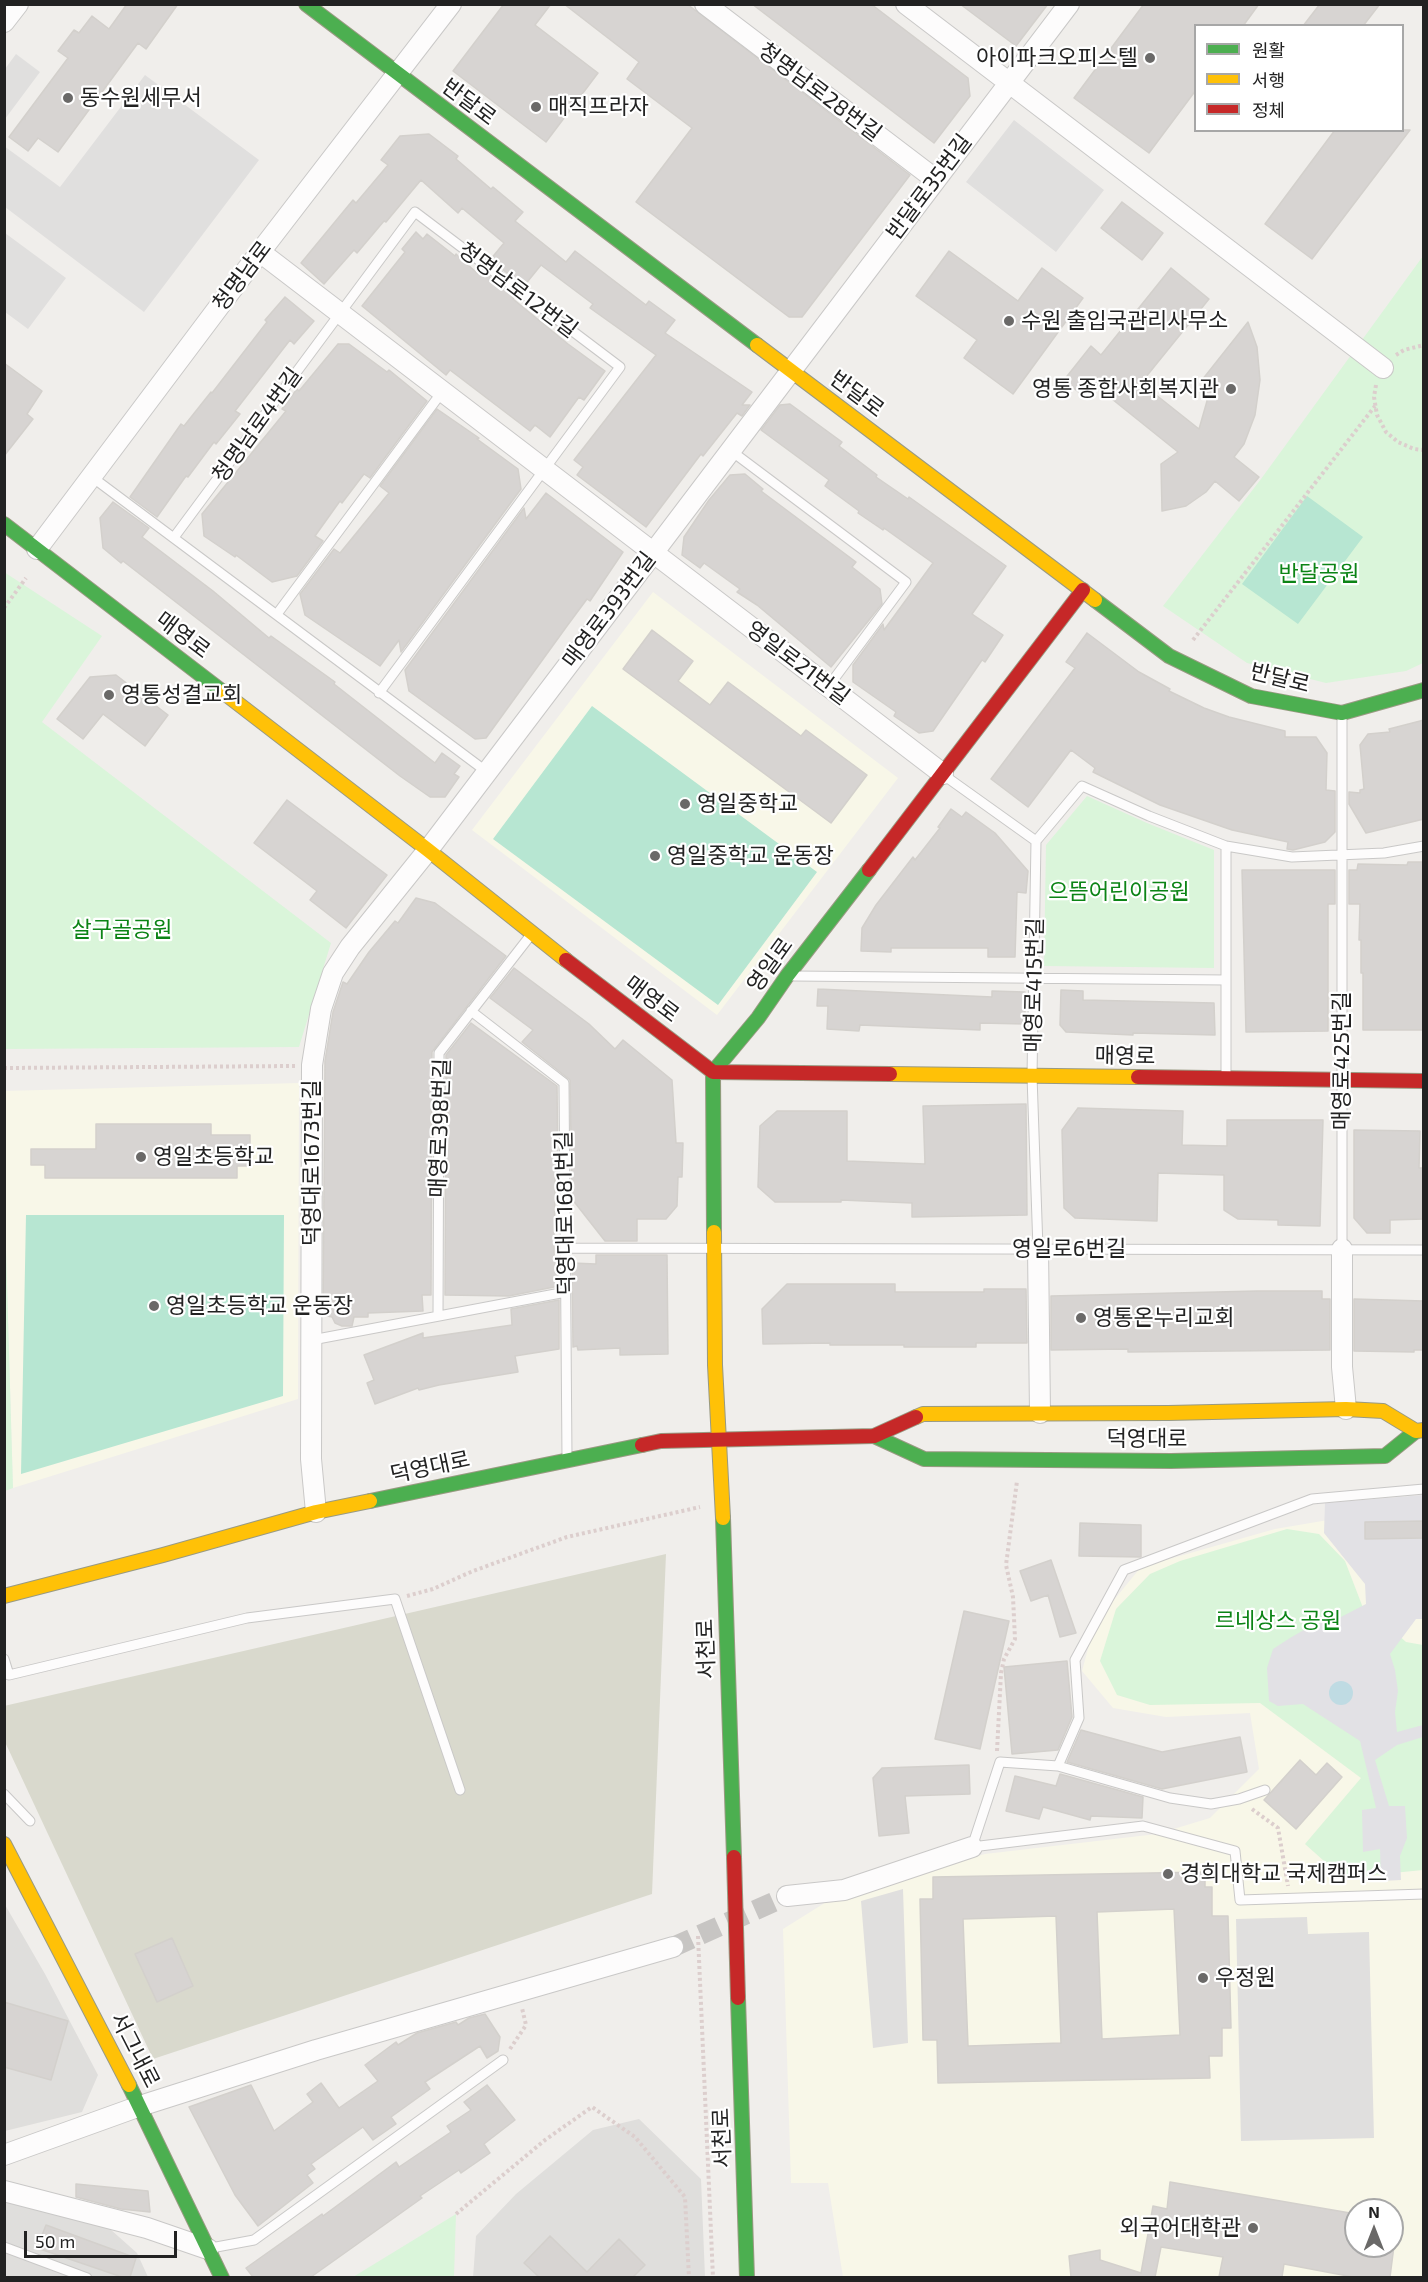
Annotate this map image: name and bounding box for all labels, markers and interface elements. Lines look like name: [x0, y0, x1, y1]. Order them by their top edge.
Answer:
legend: [1194, 24, 1404, 132]
street label: 청명남로28번길: [753, 37, 887, 147]
text: 원활: [1252, 39, 1285, 61]
place label: 아이파크오피스텔: [976, 45, 1138, 71]
marker: 아이파크오피스텔: [1143, 51, 1157, 65]
text: 서행: [1252, 69, 1285, 91]
street label: 반달로: [437, 73, 501, 131]
place label: 동수원세무서: [80, 85, 201, 111]
marker: 동수원세무서: [61, 91, 75, 105]
place label: 매직프라자: [548, 94, 649, 120]
text: 정체: [1252, 99, 1285, 121]
marker: 매직프라자: [529, 100, 543, 114]
street label: 반달로35번길: [881, 129, 977, 245]
street label: 청명남로: [207, 236, 277, 316]
street label: 청명남로12번길: [453, 237, 583, 343]
place label: 수원 출입국관리사무소: [1021, 308, 1228, 334]
marker: 수원 출입국관리사무소: [1002, 314, 1016, 328]
street label: 청명남로4번길: [207, 363, 307, 487]
street label: 반달로: [825, 365, 889, 423]
place label: 영통 종합사회복지관: [1032, 376, 1219, 402]
marker: 영통 종합사회복지관: [1224, 382, 1238, 396]
street label: 매영로393번길: [557, 547, 661, 673]
park label: 반달공원: [1279, 561, 1359, 587]
street label: 매영로: [151, 606, 215, 664]
street label: 영일로21번길: [741, 616, 855, 710]
street label: 반달로: [1247, 658, 1313, 698]
place label: 영통성결교회: [121, 682, 242, 708]
marker: 영통성결교회: [102, 688, 116, 702]
place label: 영일중학교: [697, 791, 798, 817]
marker: 영일중학교: [678, 797, 692, 811]
place label: 영일중학교 운동장: [667, 843, 834, 869]
marker: 영일중학교 운동장: [648, 849, 662, 863]
park label: 으뜸어린이공원: [1048, 879, 1190, 905]
park label: 살구골공원: [71, 917, 173, 943]
street label: 매영로415번길: [1020, 917, 1048, 1053]
street label: 영일로: [741, 933, 799, 997]
street label: 매영로: [620, 970, 684, 1028]
street label: 매영로425번길: [1329, 992, 1355, 1130]
street label: 매영로: [1094, 1042, 1156, 1070]
street label: 매영로398번길: [424, 1058, 456, 1198]
street label: 덕영대로1673번길: [299, 1080, 325, 1246]
street label: 덕영대로1681번길: [550, 1130, 580, 1296]
place label: 영일초등학교: [153, 1144, 274, 1170]
marker: 영일초등학교: [134, 1150, 148, 1164]
street label: 영일로6번길: [1012, 1236, 1126, 1262]
place label: 영일초등학교 운동장: [166, 1293, 353, 1319]
marker: 영일초등학교 운동장: [147, 1299, 161, 1313]
place label: 영통온누리교회: [1093, 1305, 1235, 1331]
marker: 영통온누리교회: [1074, 1311, 1088, 1325]
street label: 덕영대로: [1107, 1426, 1187, 1452]
street label: 덕영대로: [388, 1446, 472, 1488]
park label: 르네상스 공원: [1215, 1608, 1341, 1634]
street label: 서천로: [692, 1618, 720, 1680]
place label: 경희대학교 국제캠퍼스: [1180, 1861, 1387, 1887]
marker: 경희대학교 국제캠퍼스: [1161, 1867, 1175, 1881]
place label: 우정원: [1215, 1965, 1276, 1991]
marker: 우정원: [1196, 1971, 1210, 1985]
street label: 서그내로: [105, 2008, 165, 2092]
street label: 서천로: [708, 2107, 736, 2169]
north arrow: [1344, 2198, 1404, 2258]
text: N: [1368, 2202, 1380, 2221]
place label: 외국어대학관: [1120, 2215, 1241, 2241]
scale bar: [27, 2219, 180, 2257]
marker: 외국어대학관: [1246, 2221, 1260, 2235]
text: 50 m: [35, 2230, 75, 2252]

